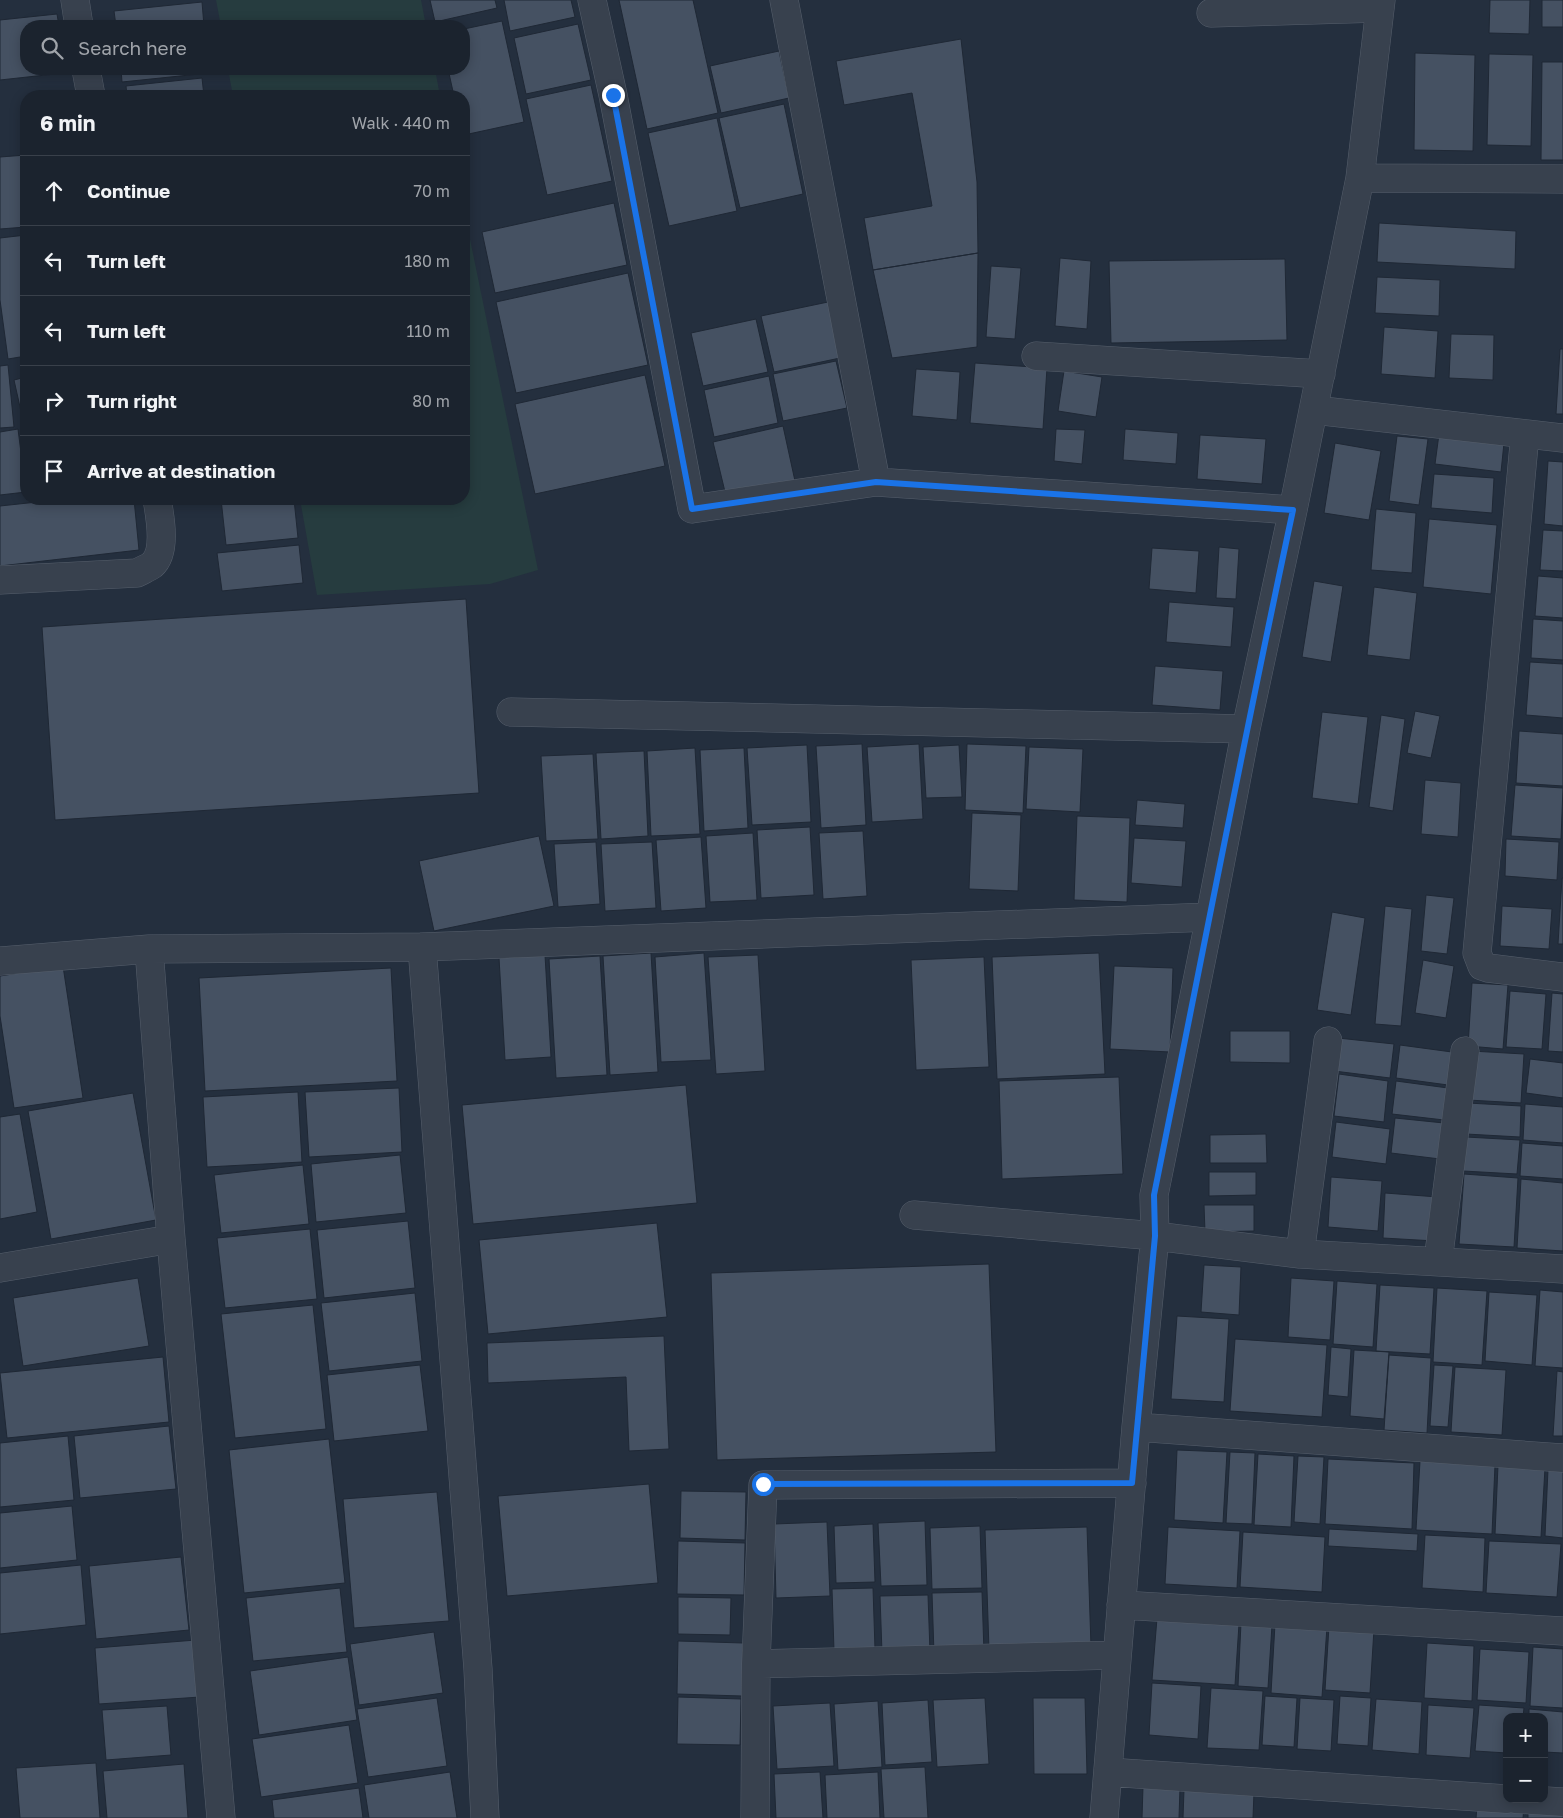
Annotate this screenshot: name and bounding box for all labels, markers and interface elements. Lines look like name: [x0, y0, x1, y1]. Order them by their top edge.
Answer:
search box: [20, 20, 470, 75]
icon: search: [38, 34, 66, 62]
text: Search here: [78, 36, 187, 59]
route end: [602, 84, 625, 107]
text: 6 min: [40, 110, 95, 136]
text: Walk · 440 m: [352, 113, 450, 133]
icon: ahead: [40, 177, 68, 205]
text: Continue: [87, 179, 170, 202]
text: 70 m: [413, 181, 450, 201]
icon: left: [40, 247, 68, 275]
text: Turn left: [87, 249, 166, 272]
text: 180 m: [404, 251, 450, 271]
icon: left: [40, 317, 68, 345]
text: Turn left: [87, 319, 166, 342]
text: 110 m: [406, 321, 450, 341]
icon: right: [40, 387, 68, 415]
text: Turn right: [87, 389, 177, 412]
text: 80 m: [412, 391, 450, 411]
icon: arrive: [40, 457, 68, 485]
text: Arrive at destination: [87, 459, 275, 482]
route start: [752, 1473, 775, 1496]
map controls: [1503, 1713, 1548, 1803]
button: +: [1503, 1713, 1548, 1758]
button: −: [1503, 1758, 1548, 1803]

